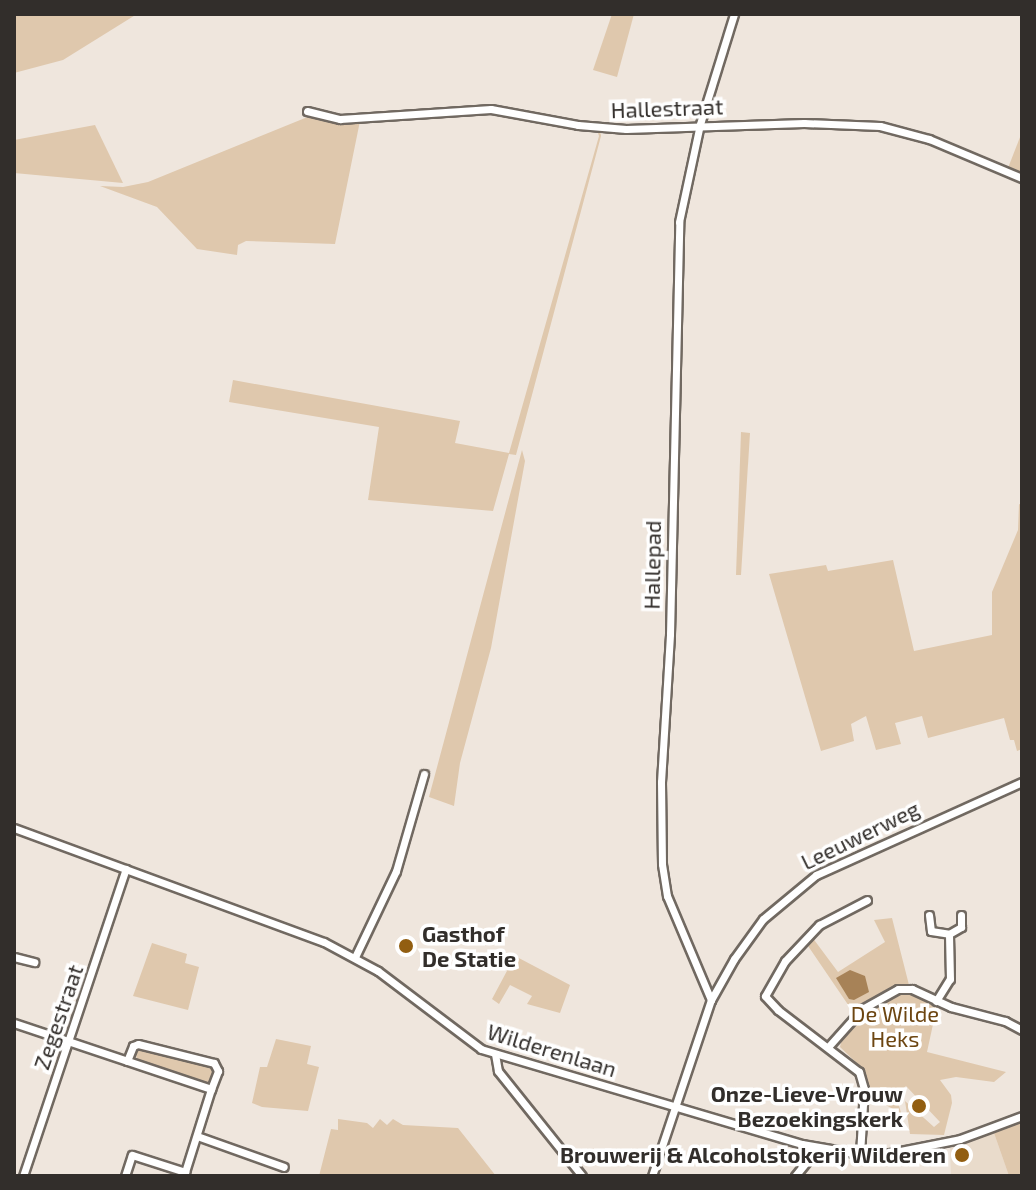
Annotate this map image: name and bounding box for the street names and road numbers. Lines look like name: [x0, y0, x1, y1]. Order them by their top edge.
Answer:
street label: Hallestraat: [610, 93, 724, 123]
street label: Hallepad: [638, 520, 666, 610]
street label: Leeuwerweg: [797, 795, 923, 875]
street label: Zegestraat: [28, 961, 88, 1073]
street label: Wilderenlaan: [484, 1018, 620, 1082]

